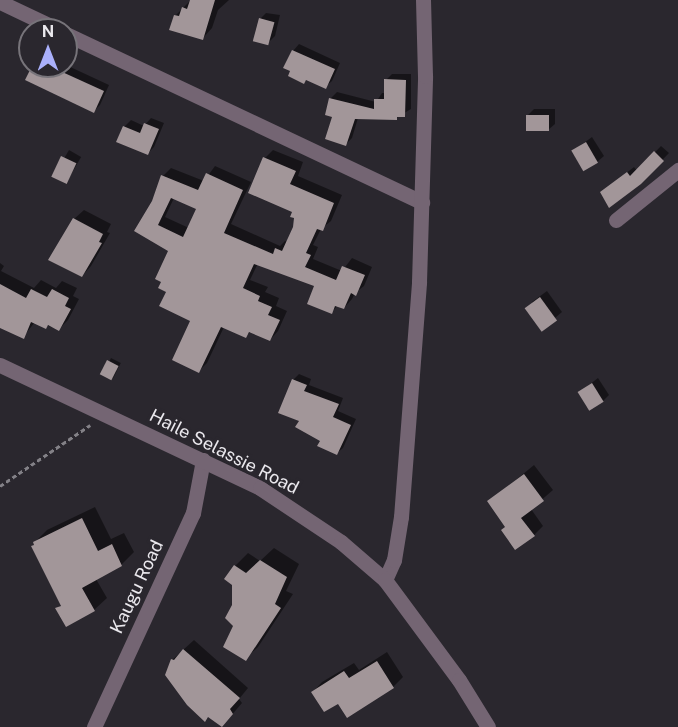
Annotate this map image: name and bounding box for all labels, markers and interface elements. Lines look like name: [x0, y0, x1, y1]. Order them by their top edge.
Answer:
north arrow: [18, 18, 78, 78]
text: N: [42, 22, 54, 41]
street label: Haile Selassie Road: [146, 405, 302, 499]
street label: Kaugu Road: [106, 537, 168, 637]

